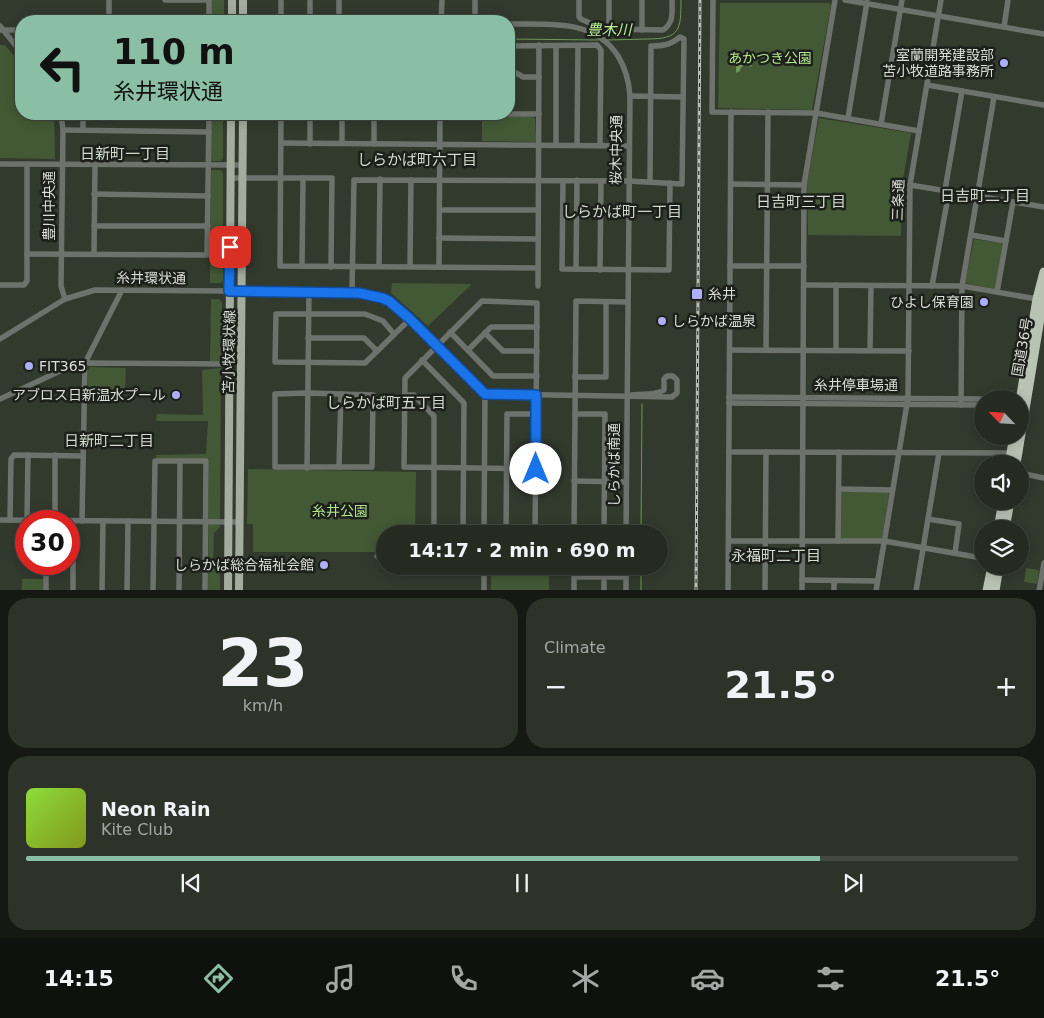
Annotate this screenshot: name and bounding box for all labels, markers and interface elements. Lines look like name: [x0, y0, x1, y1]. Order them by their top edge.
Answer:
water label: 豊木川: [586, 21, 633, 39]
text: 110 m: [113, 32, 235, 72]
icon: left: [30, 35, 95, 100]
place label: 室蘭開発建設部 苫小牧道路事務所: [882, 47, 994, 79]
park label: あかつき公園: [728, 50, 812, 66]
marker: 室蘭開発建設部 苫小牧道路事務所: [998, 57, 1010, 69]
text: 糸井環状通: [113, 79, 223, 104]
street label: 桜木中央通: [607, 115, 625, 185]
district label: 日新町一丁目: [80, 145, 170, 163]
district label: しらかば町六丁目: [357, 151, 477, 169]
street label: 豊川中央通: [41, 171, 57, 241]
street label: 三条通: [889, 179, 907, 221]
district label: 日吉町二丁目: [940, 187, 1030, 205]
district label: 日吉町三丁目: [756, 193, 846, 211]
district label: しらかば町一丁目: [562, 203, 682, 221]
pin: [209, 226, 251, 268]
icon: arrive: [216, 233, 244, 261]
street label: 糸井環状通: [116, 269, 186, 287]
place label: 糸井: [708, 286, 736, 302]
marker: 糸井: [690, 287, 704, 301]
place label: ひよし保育園: [890, 294, 974, 310]
marker: ひよし保育園: [978, 296, 990, 308]
street label: 苫小牧環状線: [220, 310, 238, 394]
place label: しらかば温泉: [672, 313, 756, 329]
marker: しらかば温泉: [656, 315, 668, 327]
street label: 国道36号: [1009, 316, 1035, 378]
place label: FIT365: [39, 358, 86, 374]
marker: FIT365: [23, 360, 35, 372]
street label: 糸井停車場通: [814, 377, 898, 393]
place label: アブロス日新温水プール: [12, 387, 166, 403]
marker: アブロス日新温水プール: [170, 389, 182, 401]
north arrow: [974, 390, 1029, 445]
map controls: [974, 390, 1029, 575]
district label: しらかば町五丁目: [326, 394, 446, 412]
street label: しらかば南通: [606, 423, 622, 507]
district label: 日新町二丁目: [64, 432, 154, 450]
position arrow: [509, 442, 561, 494]
button: sound: [974, 455, 1029, 510]
park label: 糸井公園: [312, 503, 368, 519]
speed limit sign: 30: [15, 510, 80, 575]
button: layers: [974, 520, 1029, 575]
text: 14:17 · 2 min · 690 m: [408, 539, 636, 561]
district label: 永福町二丁目: [731, 547, 821, 565]
place label: しらかば総合福祉会館: [174, 557, 314, 573]
marker: しらかば総合福祉会館: [318, 559, 330, 571]
text: 23: [218, 626, 308, 701]
text: Climate: [544, 638, 606, 657]
text: 21.5°: [725, 663, 837, 707]
text: −: [544, 670, 567, 703]
text: +: [995, 670, 1018, 703]
text: km/h: [243, 696, 283, 715]
text: Neon Rain: [101, 798, 210, 820]
text: Kite Club: [101, 820, 173, 839]
icon: previous: [177, 869, 205, 897]
icon: pause: [508, 869, 536, 897]
icon: next: [839, 869, 867, 897]
icon: directions: [201, 961, 236, 996]
icon: music: [323, 961, 358, 996]
icon: phone: [446, 961, 481, 996]
icon: climate: [568, 961, 603, 996]
icon: car: [690, 961, 725, 996]
icon: filters: [813, 961, 848, 996]
text: 14:15: [44, 966, 114, 991]
text: 21.5°: [935, 966, 1000, 991]

